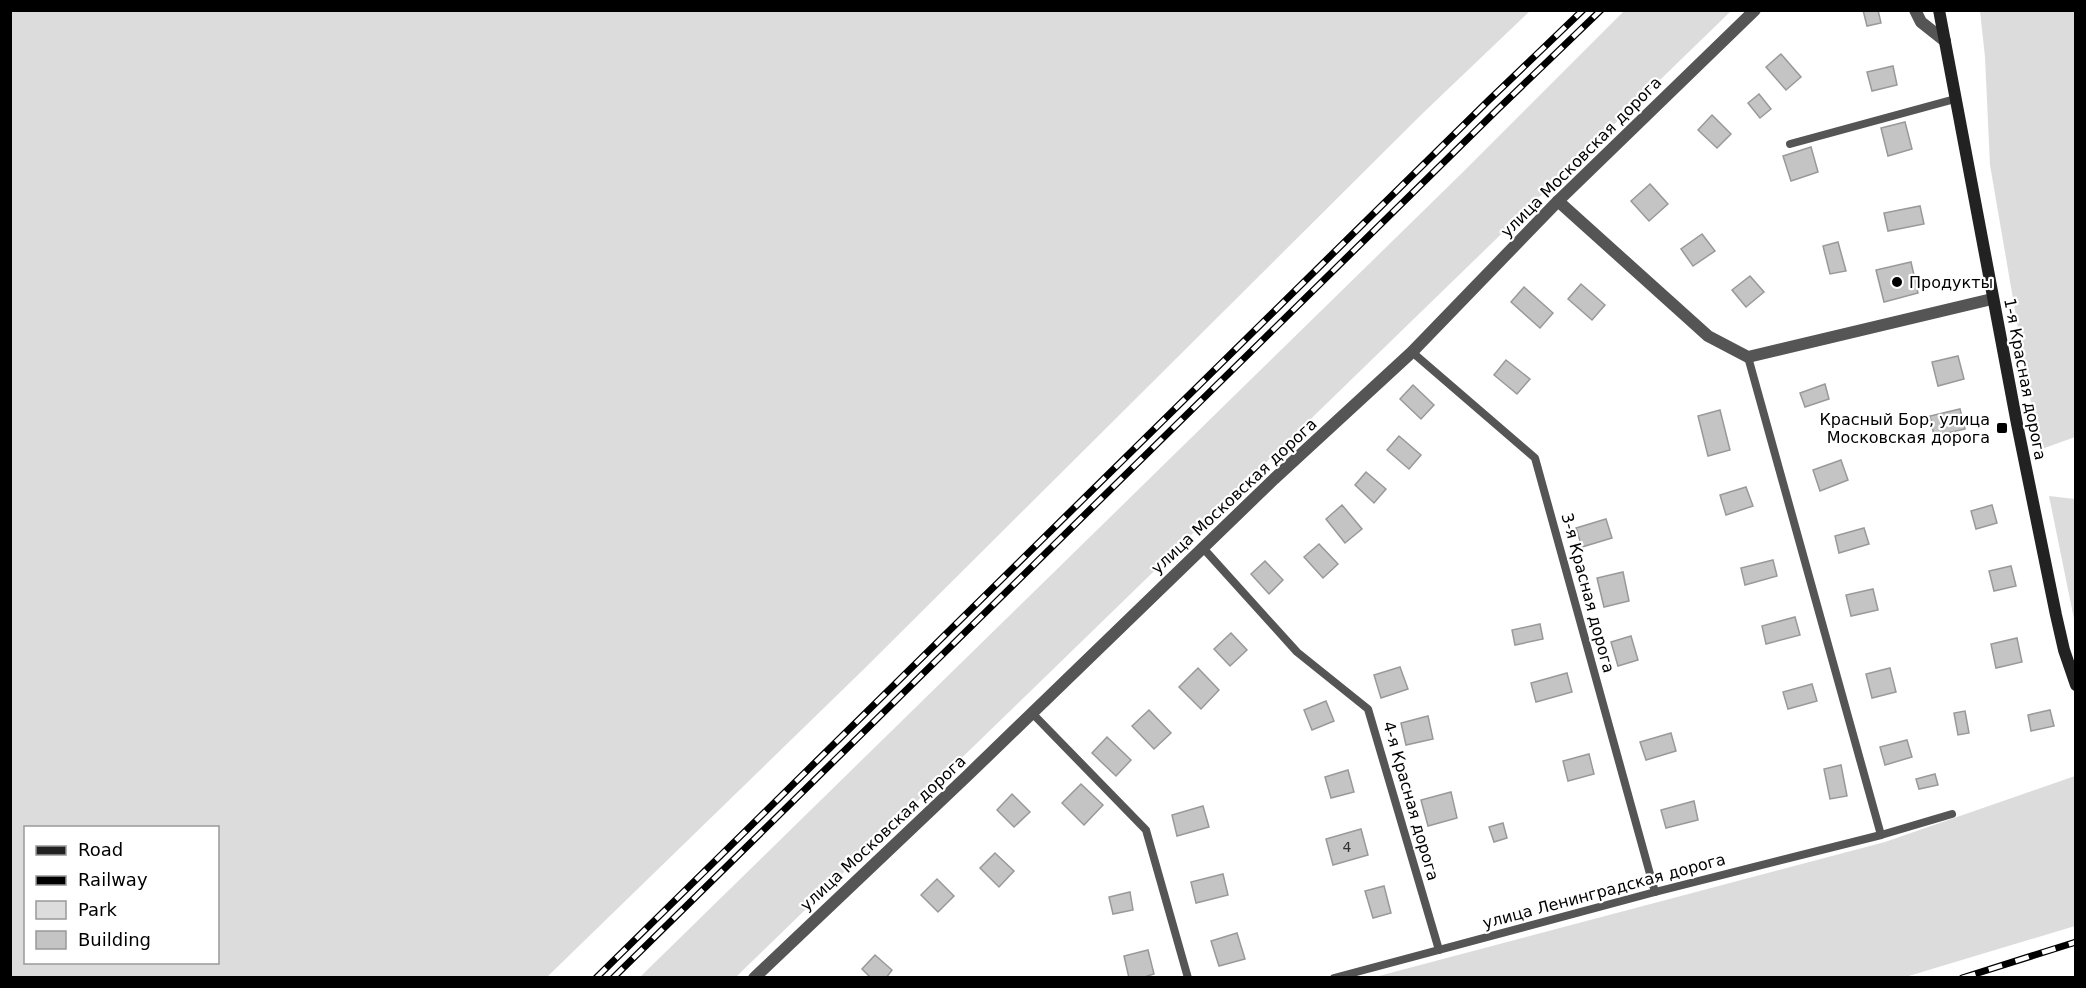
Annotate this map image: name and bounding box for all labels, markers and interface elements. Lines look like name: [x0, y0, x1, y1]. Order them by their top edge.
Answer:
street label: улица Московская дорога: [1497, 73, 1665, 241]
place label: Продукты: [1909, 273, 1993, 292]
marker: Продукты: [1890, 275, 1904, 289]
street label: 1-я Красная дорога: [2000, 296, 2050, 462]
place label: Красный Бор, улица Московская дорога: [1819, 410, 1990, 447]
street label: улица Московская дорога: [1147, 414, 1321, 578]
marker: Красный Бор, улица Московская дорога: [1995, 421, 2009, 435]
street label: 3-я Красная дорога: [1558, 511, 1618, 675]
street label: 4-я Красная дорога: [1379, 719, 1443, 883]
street label: улица Московская дорога: [796, 751, 970, 915]
legend: [24, 826, 219, 964]
text: Road: [78, 839, 123, 860]
house number: 4: [1343, 839, 1352, 855]
street label: улица Ленинградская дорога: [1481, 849, 1727, 933]
text: Railway: [78, 869, 148, 890]
text: Park: [78, 899, 117, 920]
text: Building: [78, 929, 151, 950]

